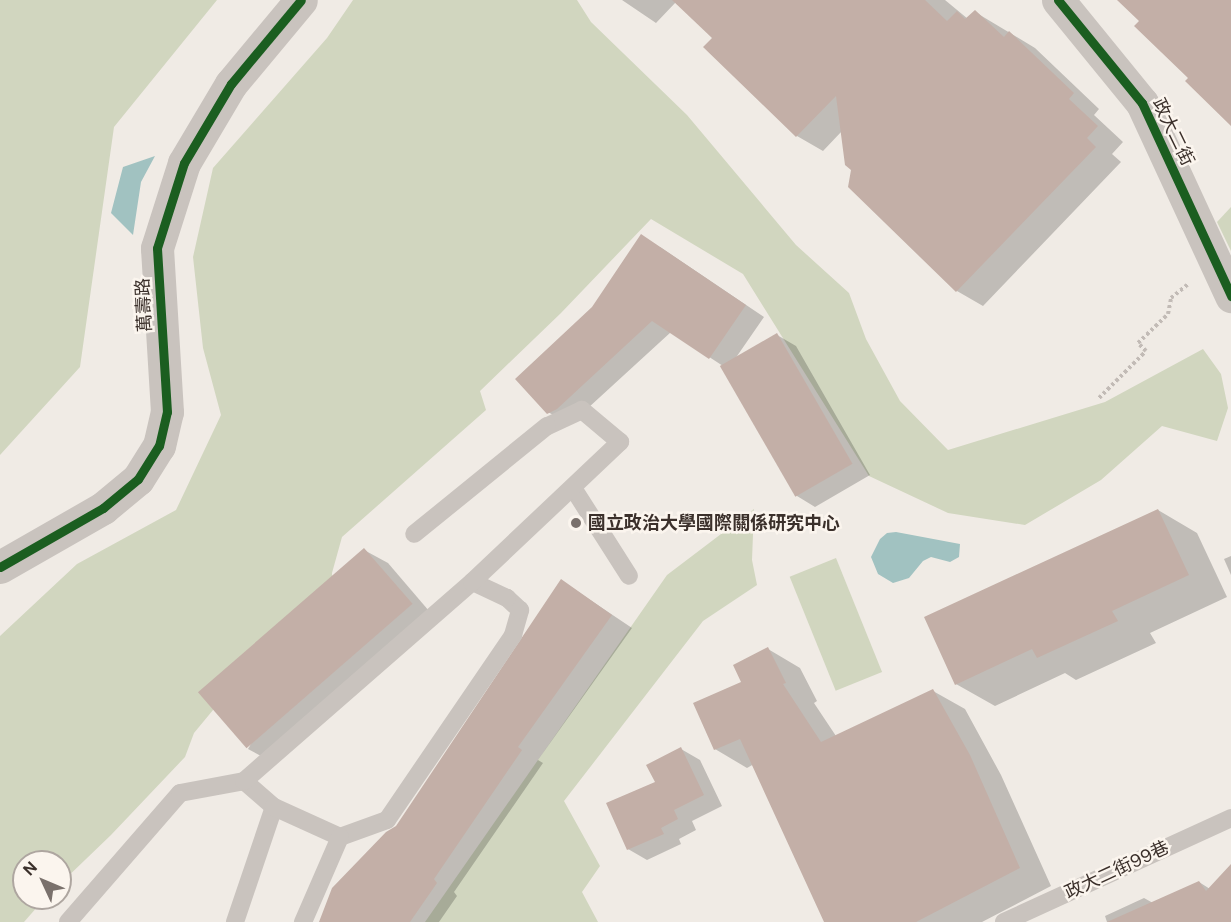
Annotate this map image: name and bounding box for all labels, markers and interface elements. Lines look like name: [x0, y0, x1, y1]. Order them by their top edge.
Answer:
street label: 政大二街: [1148, 95, 1198, 169]
street label: 萬壽路: [132, 277, 156, 333]
place label: 國立政治大學國際關係研究中心: [588, 512, 840, 534]
marker: 國立政治大學國際關係研究中心: [569, 516, 583, 530]
street label: 政大二街99巷: [1061, 836, 1173, 904]
north arrow: [12, 850, 72, 910]
text: N: [19, 857, 42, 880]

